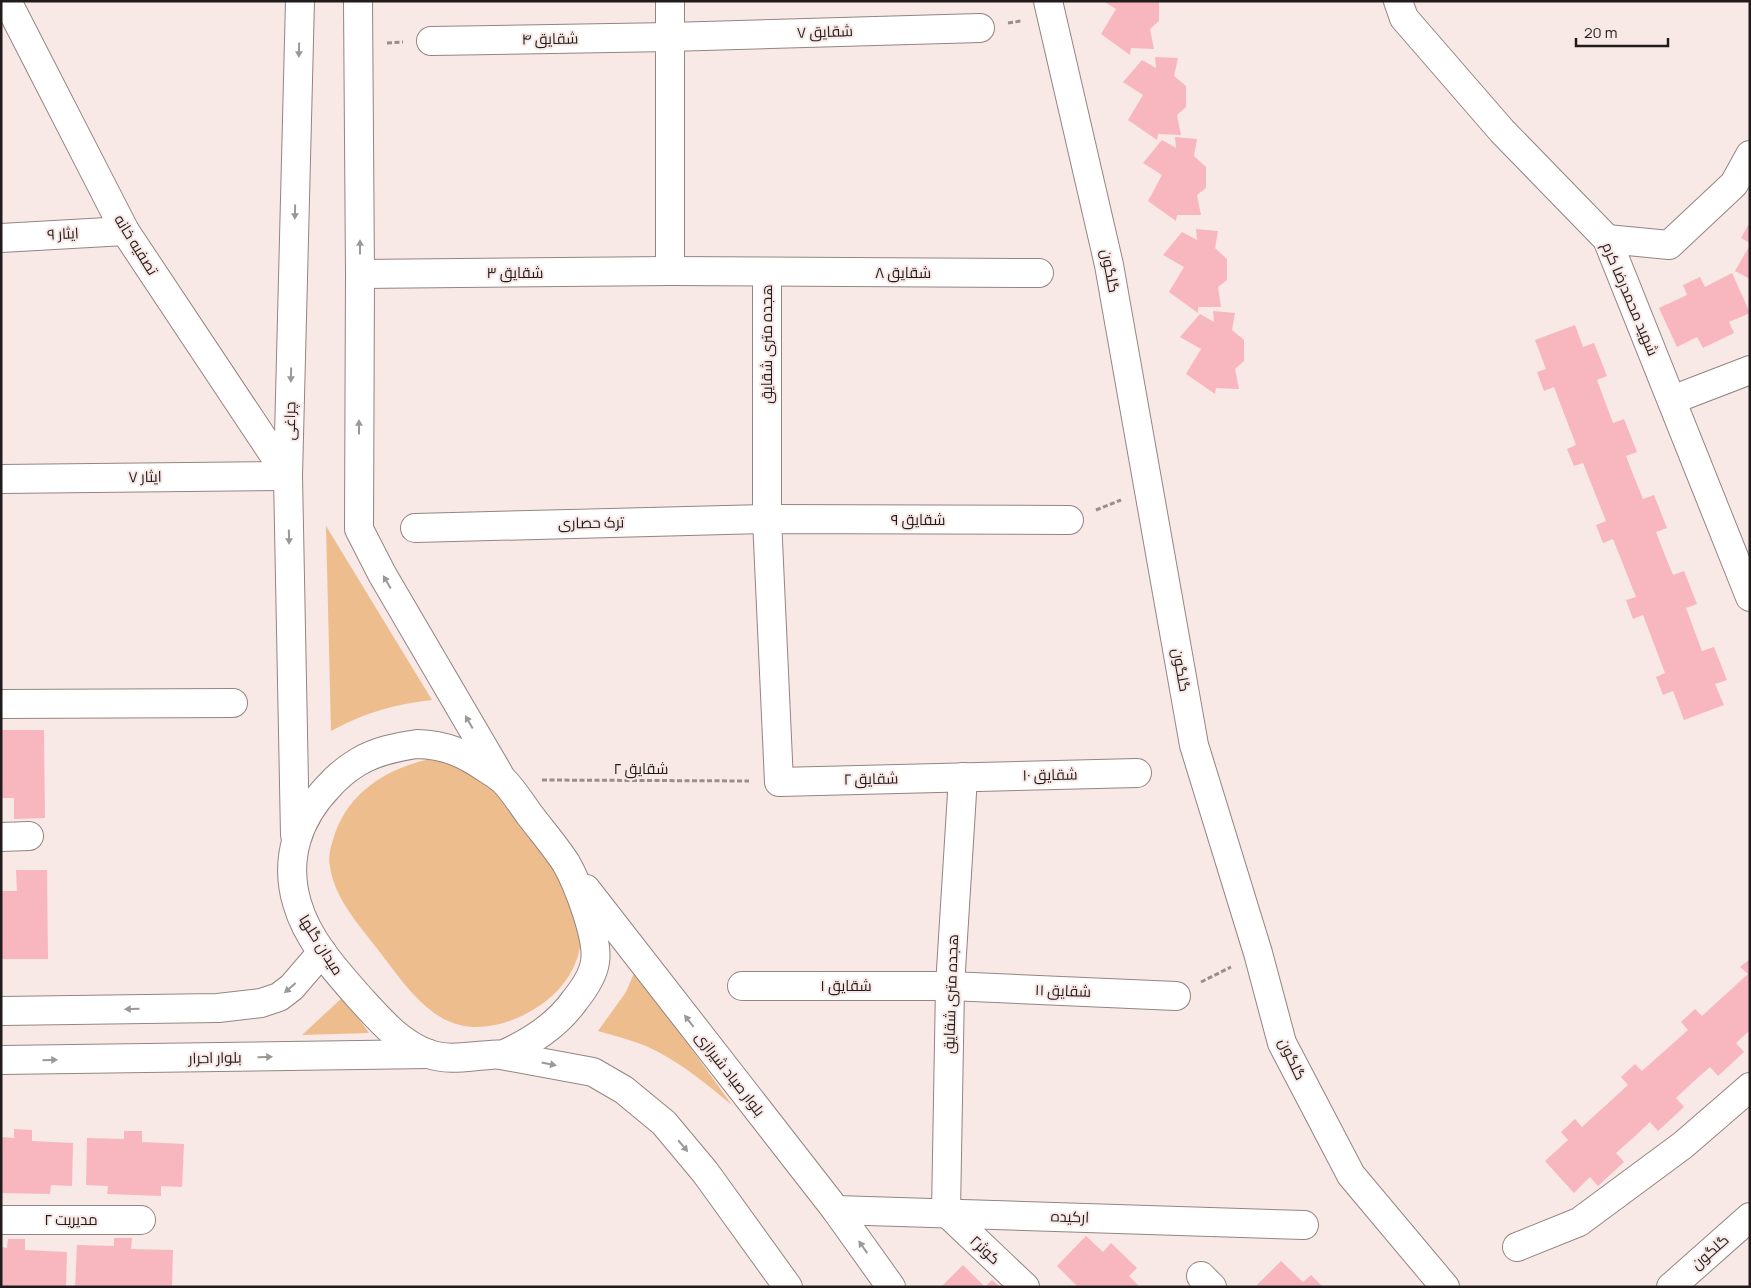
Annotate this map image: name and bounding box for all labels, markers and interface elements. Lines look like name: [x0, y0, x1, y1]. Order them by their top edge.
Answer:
scale bar: [1576, 15, 1668, 47]
street label: شقایق ۷: [797, 20, 853, 43]
text: 20 m: [1584, 22, 1617, 43]
street label: شقایق ۴: [521, 28, 579, 49]
one-way arrow: [294, 42, 302, 58]
one-way arrow: [290, 205, 298, 221]
street label: تصفیه خانه: [110, 210, 163, 279]
street label: ایثار ۹: [47, 222, 79, 245]
one-way arrow: [356, 238, 364, 254]
street label: شهید محمدرضا کرم: [1597, 239, 1664, 359]
street label: گلگون: [1096, 247, 1125, 295]
street label: شقایق ۳: [487, 262, 544, 283]
street label: شقایق ۸: [875, 262, 931, 283]
street label: هجده متری شقایق: [756, 284, 777, 404]
one-way arrow: [287, 367, 295, 383]
street label: چراغی: [279, 401, 300, 441]
one-way arrow: [355, 418, 363, 434]
street label: ایثار ۷: [128, 466, 162, 487]
street label: شقایق ۹: [891, 509, 945, 530]
street label: ترک حصاری: [558, 511, 624, 534]
one-way arrow: [286, 530, 294, 546]
one-way arrow: [383, 575, 391, 589]
street label: گلگون: [1167, 646, 1196, 693]
one-way arrow: [465, 715, 473, 730]
street label: شقایق ۲: [614, 758, 668, 779]
street label: شقایق ۱۰: [1022, 764, 1078, 785]
street label: ۲ شقایق: [843, 768, 899, 789]
street label: میدان گلها: [294, 910, 348, 979]
street label: هجده متری شقایق: [938, 934, 963, 1054]
street label: شقایق ۱: [820, 975, 872, 996]
street label: شقایق ۱۱: [1035, 979, 1091, 1002]
one-way arrow: [284, 982, 296, 994]
one-way arrow: [124, 1005, 140, 1013]
one-way arrow: [683, 1015, 694, 1028]
street label: بلوار صیاد شیرازی: [691, 1027, 770, 1120]
street label: گلگون: [1274, 1034, 1311, 1083]
street label: بلوار احرار: [187, 1047, 242, 1068]
one-way arrow: [257, 1053, 273, 1061]
one-way arrow: [42, 1056, 58, 1064]
one-way arrow: [541, 1060, 557, 1068]
one-way arrow: [678, 1140, 689, 1153]
street label: ارکیده: [1050, 1205, 1090, 1228]
street label: مدیریت ۲: [44, 1209, 98, 1230]
street label: گلگون: [1686, 1229, 1733, 1274]
street label: کوثر۲: [966, 1230, 1005, 1269]
one-way arrow: [857, 1241, 868, 1254]

